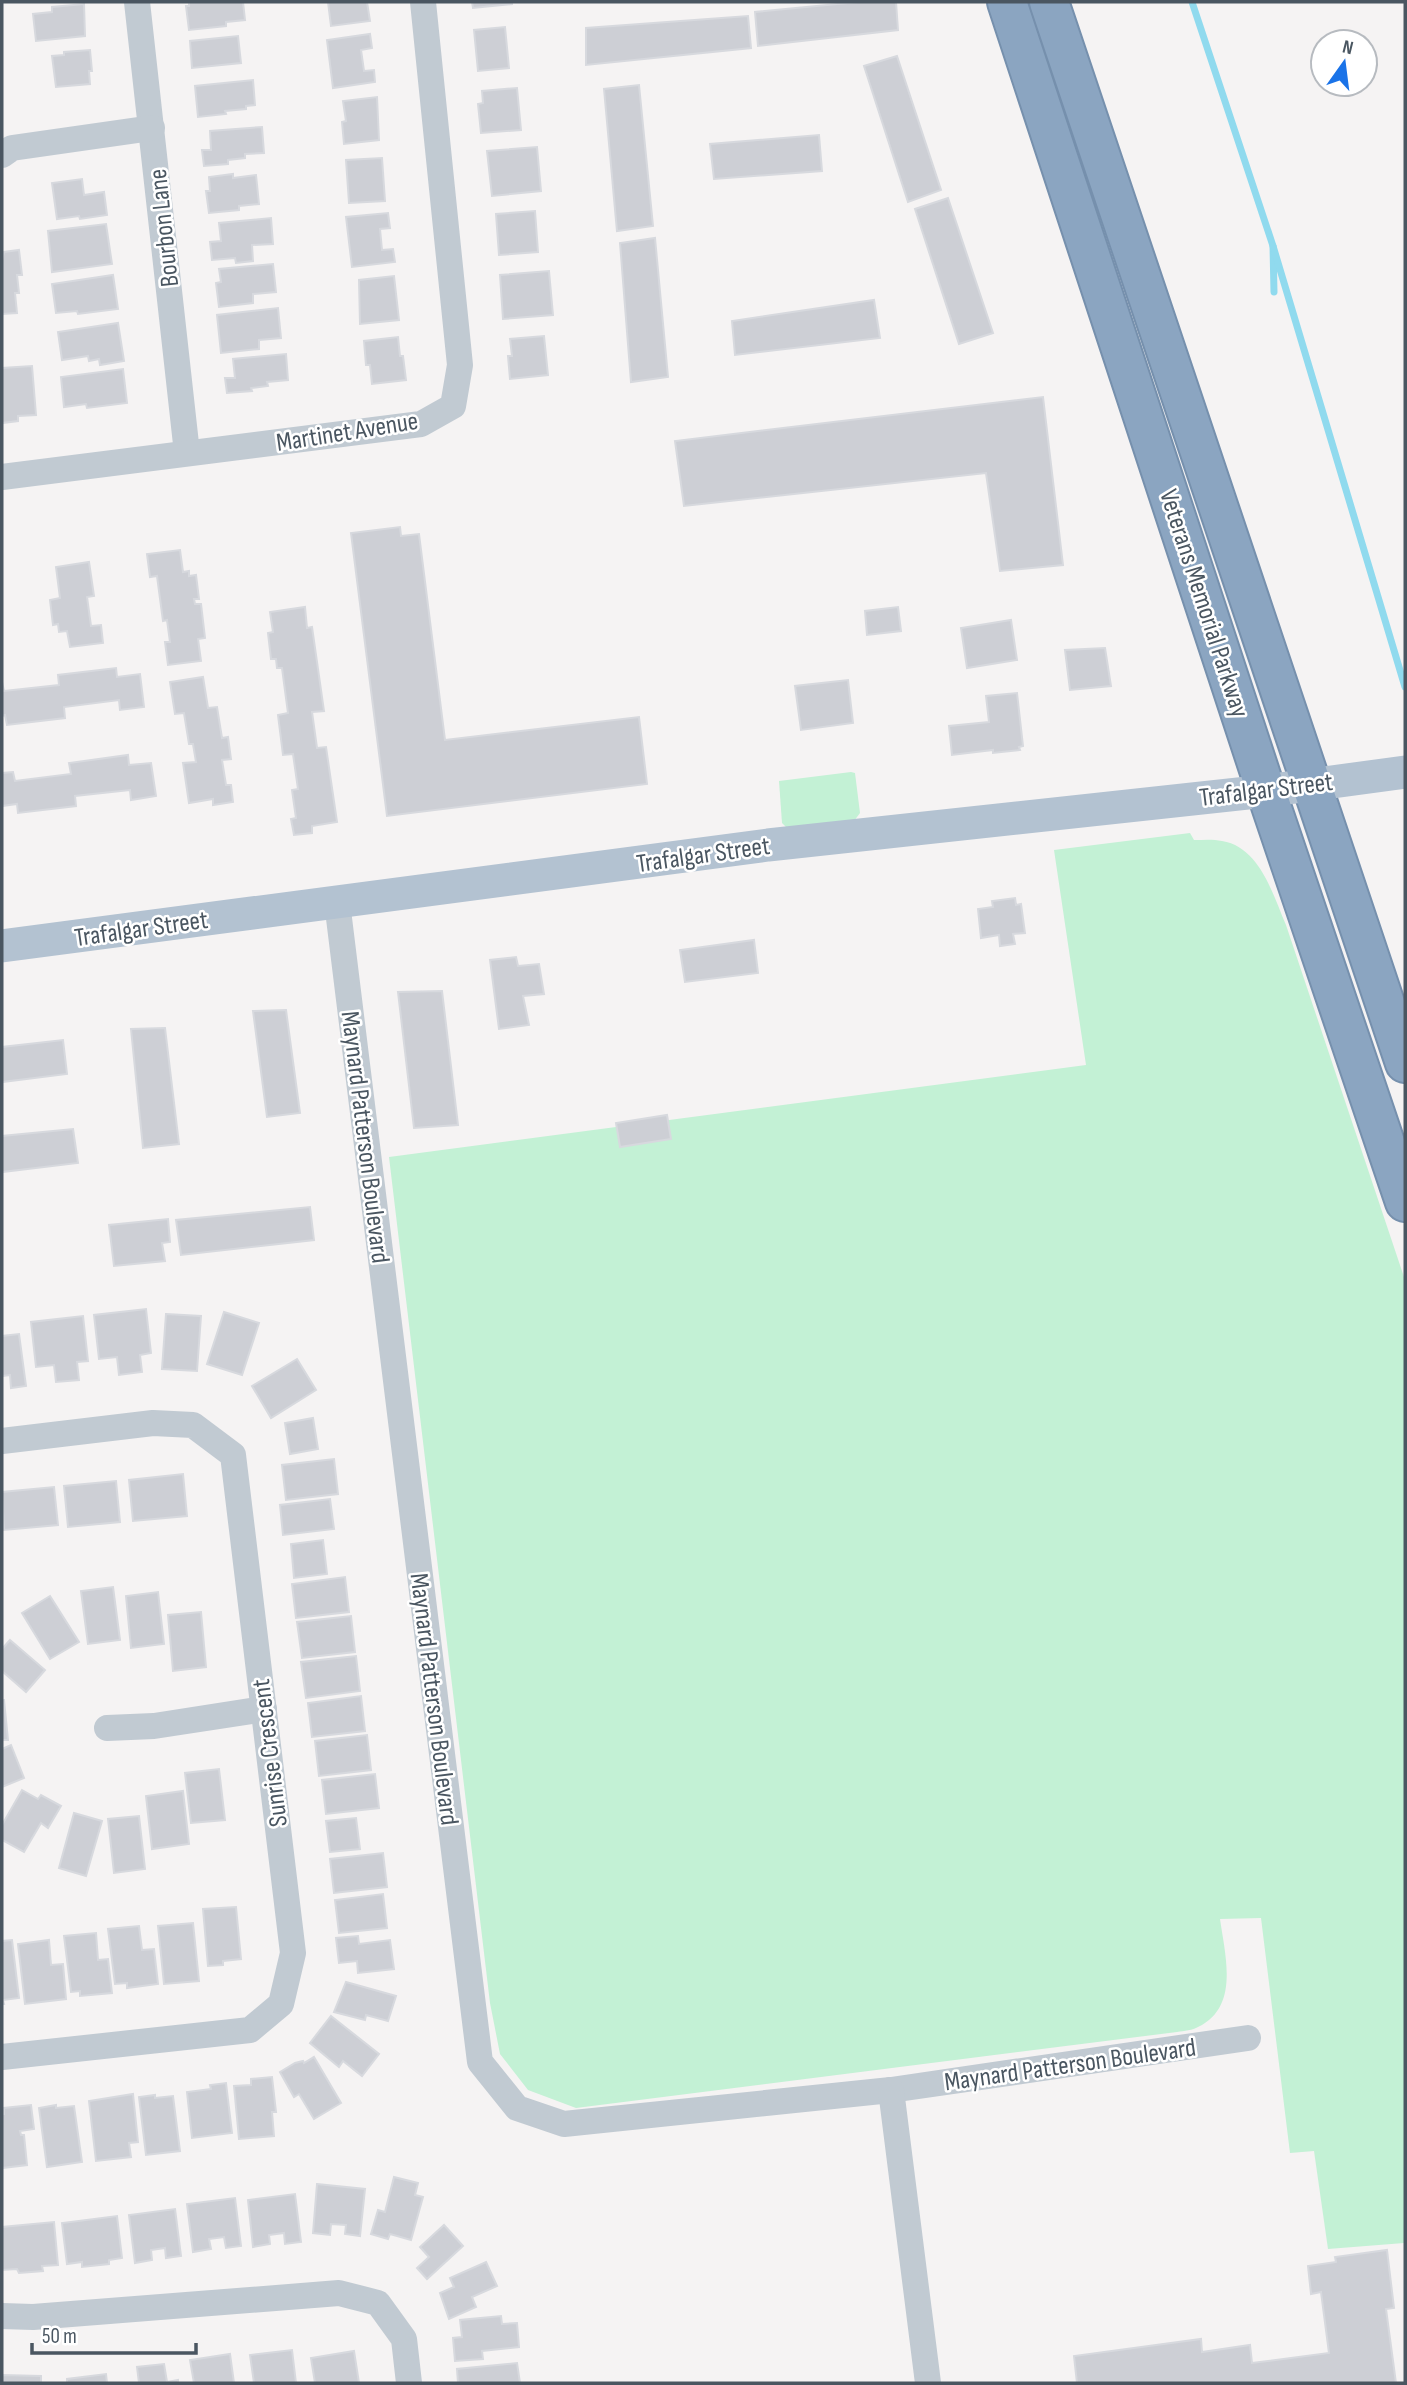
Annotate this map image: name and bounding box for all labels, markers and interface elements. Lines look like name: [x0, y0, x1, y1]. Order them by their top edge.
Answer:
north arrow: [1309, 28, 1379, 98]
text: N: [1340, 36, 1355, 60]
street label: Bourbon Lane: [143, 167, 186, 289]
street label: Martinet Avenue: [274, 406, 420, 459]
street label: Veterans Memorial Parkway: [1152, 486, 1255, 721]
street label: Trafalgar Street: [1198, 767, 1335, 814]
street label: Trafalgar Street: [635, 831, 772, 880]
street label: Trafalgar Street: [73, 905, 210, 954]
street label: Maynard Patterson Boulevard: [334, 1009, 395, 1265]
street label: Maynard Patterson Boulevard: [403, 1571, 464, 1827]
street label: Sunrise Crescent: [246, 1677, 295, 1828]
street label: Maynard Patterson Boulevard: [943, 2032, 1198, 2098]
scale bar: [32, 2312, 196, 2356]
text: 50 m: [42, 2324, 77, 2349]

